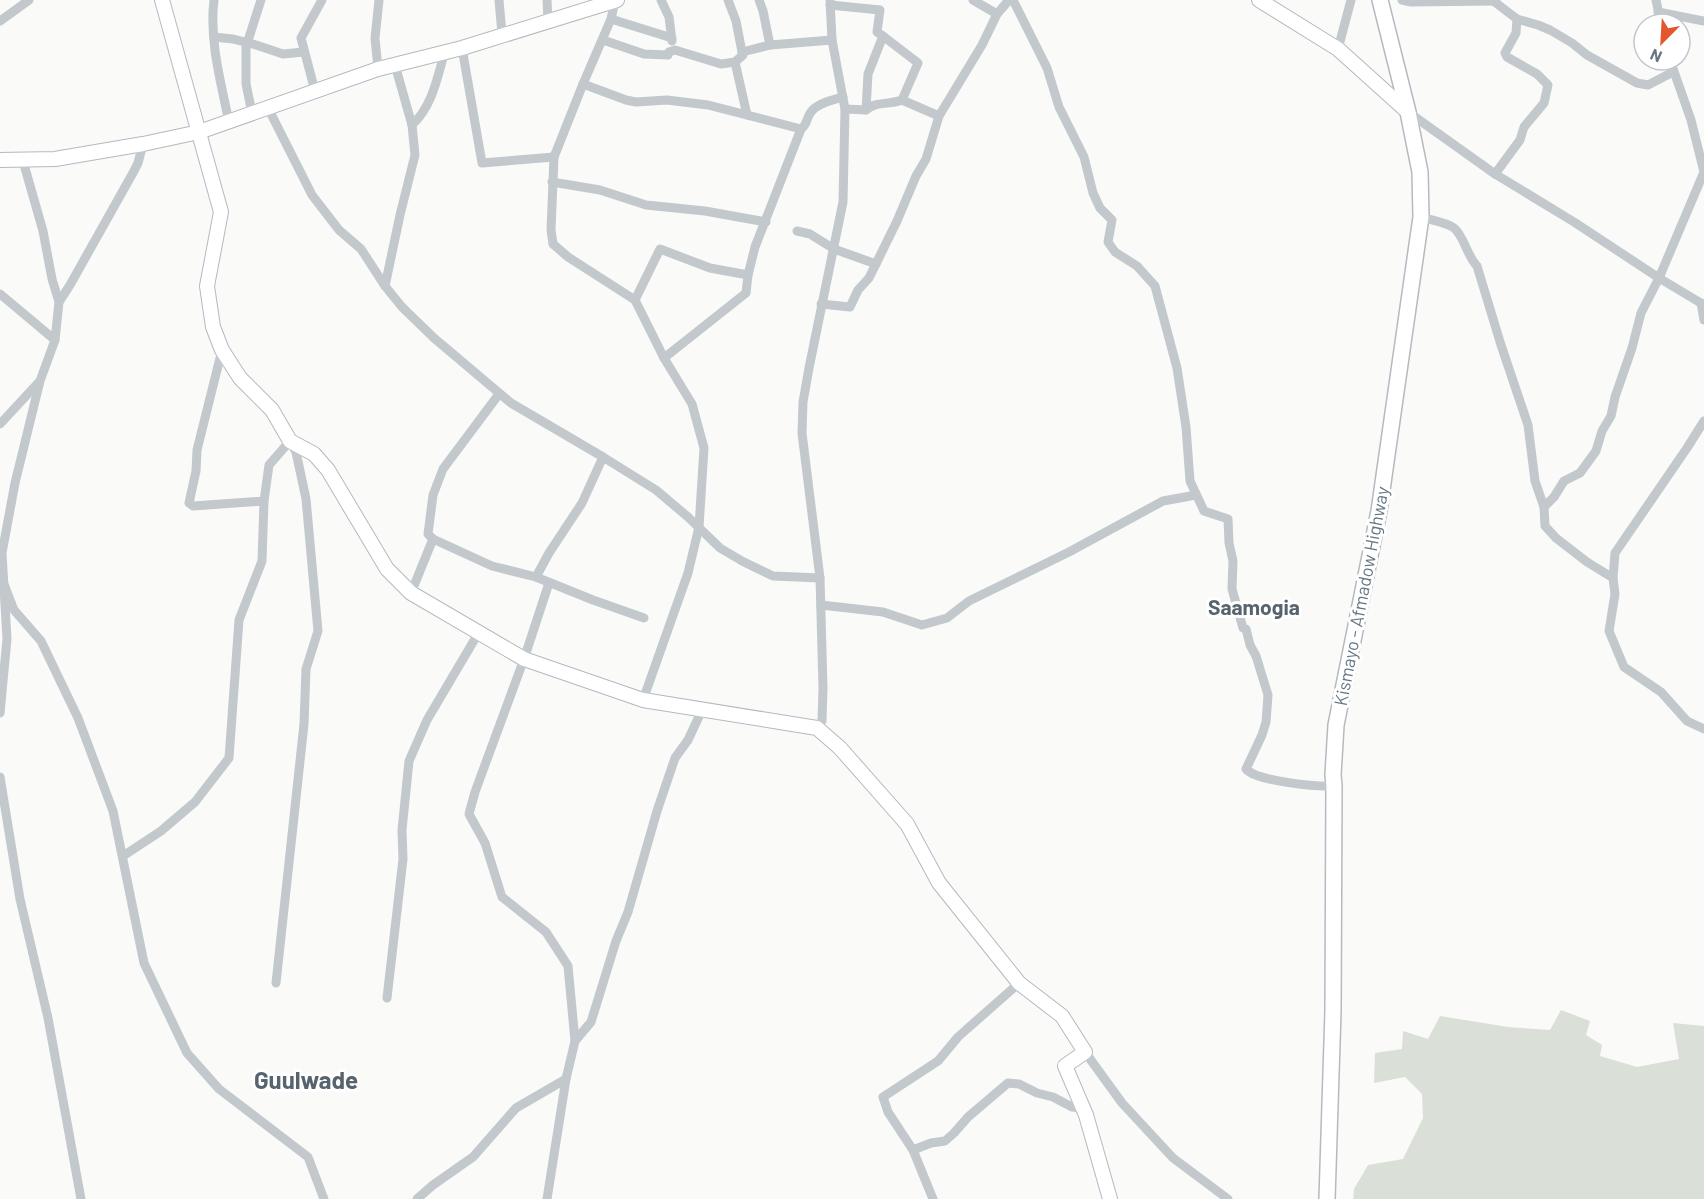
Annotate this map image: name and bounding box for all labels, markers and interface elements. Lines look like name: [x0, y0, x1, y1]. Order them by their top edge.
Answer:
north arrow: [1632, 12, 1692, 72]
text: N: [1647, 45, 1664, 67]
street label: Kismayo - Afmadow Highway: [1329, 484, 1393, 708]
district label: Saamogia: [1208, 594, 1300, 619]
district label: Guulwade: [254, 1065, 358, 1094]

